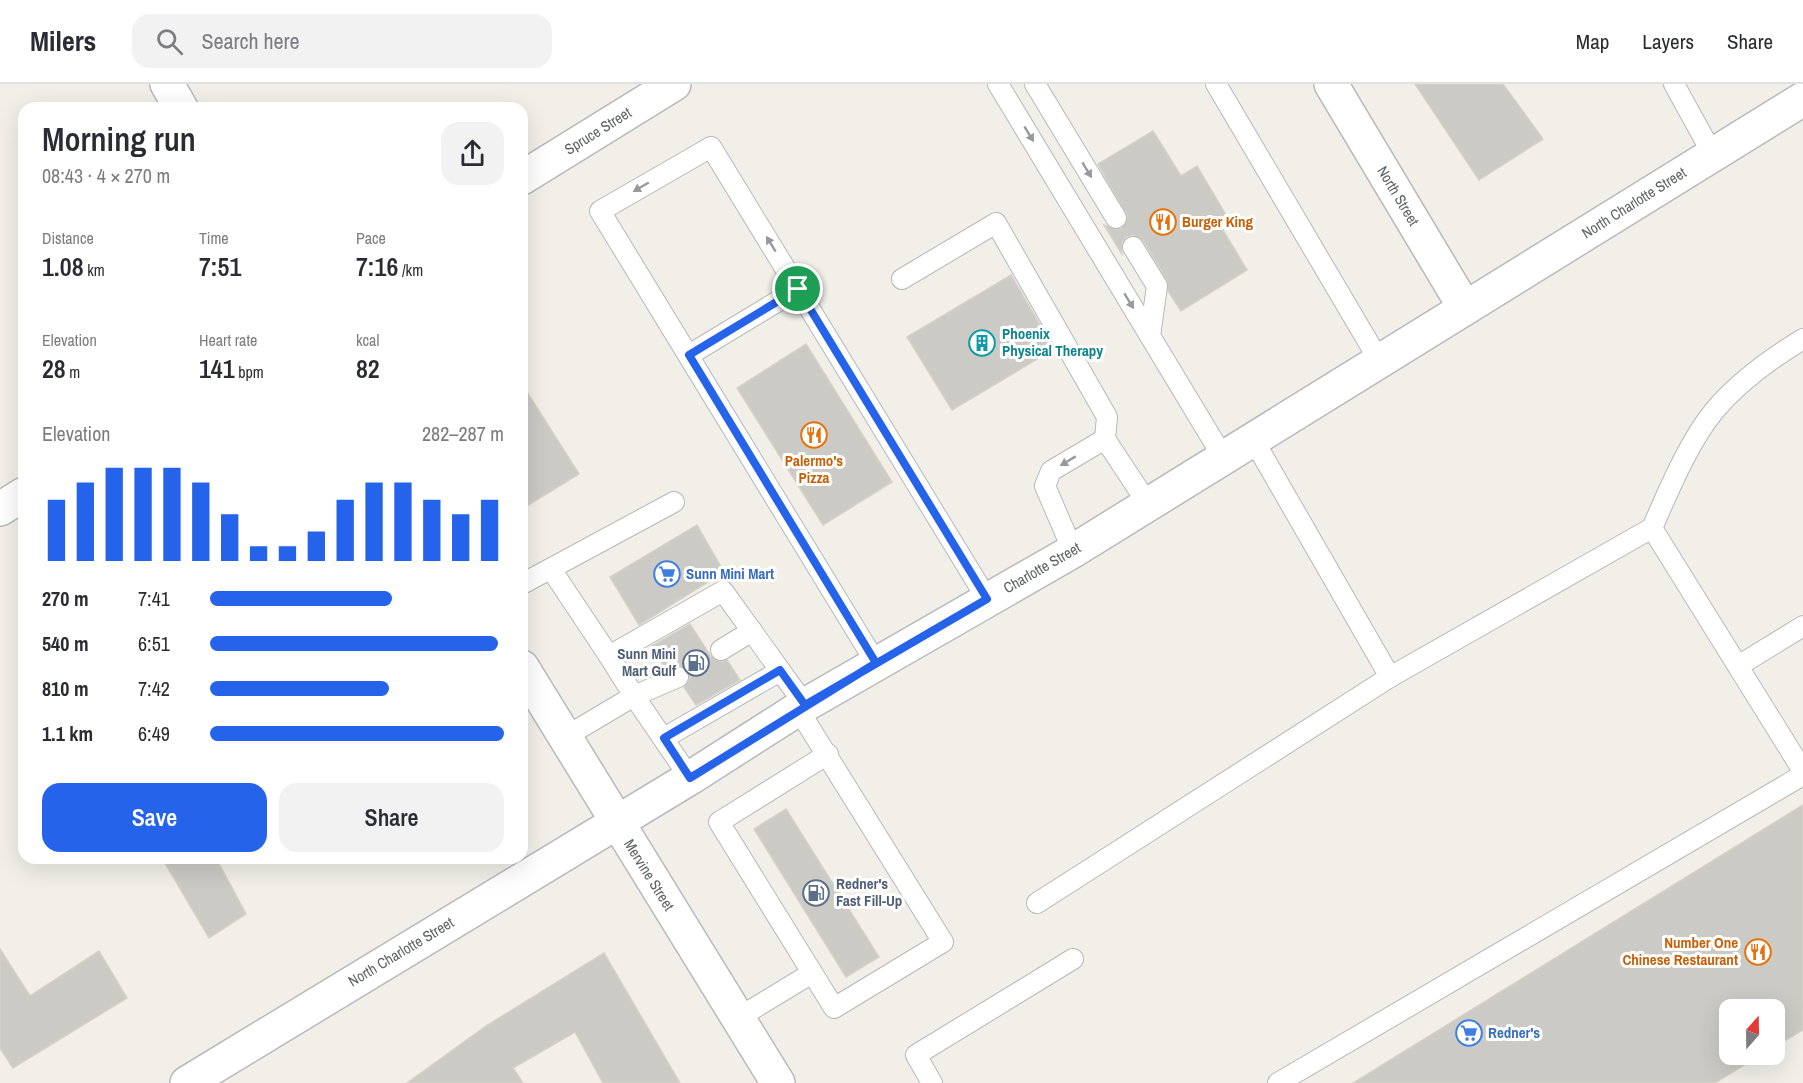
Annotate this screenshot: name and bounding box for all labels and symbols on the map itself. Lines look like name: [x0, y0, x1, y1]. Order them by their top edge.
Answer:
street label: Spruce Street: [560, 101, 636, 159]
one-way arrow: [1023, 126, 1034, 142]
one-way arrow: [1082, 162, 1092, 179]
street label: North Street: [1372, 162, 1425, 230]
street label: North Charlotte Street: [1577, 162, 1691, 243]
one-way arrow: [633, 182, 649, 193]
restaurant icon: Burger King: [1148, 207, 1178, 237]
place label: Burger King: [1182, 211, 1254, 232]
one-way arrow: [765, 236, 776, 252]
pin: [772, 263, 823, 314]
one-way arrow: [1123, 293, 1134, 309]
place label: Phoenix Physical Therapy: [1002, 323, 1103, 361]
building icon: Phoenix Physical Therapy: [967, 328, 997, 358]
restaurant icon: Palermo's Pizza: [799, 420, 829, 450]
place label: Palermo's Pizza: [785, 450, 843, 488]
one-way arrow: [1060, 455, 1076, 466]
street label: Charlotte Street: [999, 537, 1085, 598]
supermarket icon: Sunn Mini Mart: [652, 559, 682, 589]
place label: Sunn Mini Mart: [686, 563, 774, 584]
place label: Sunn Mini Mart Gulf: [617, 643, 677, 681]
fuel station icon: Sunn Mini Mart Gulf: [681, 648, 711, 678]
street label: Mervine Street: [619, 835, 680, 915]
place label: Redner's Fast Fill-Up: [836, 873, 902, 911]
fuel station icon: Redner's Fast Fill-Up: [801, 878, 831, 908]
street label: North Charlotte Street: [344, 911, 458, 991]
place label: Number One Chinese Restaurant: [1622, 932, 1738, 970]
restaurant icon: Number One Chinese Restaurant: [1743, 937, 1773, 967]
north arrow: [1719, 999, 1785, 1065]
supermarket icon: Redner's: [1454, 1018, 1484, 1048]
place label: Redner's: [1488, 1022, 1540, 1043]

